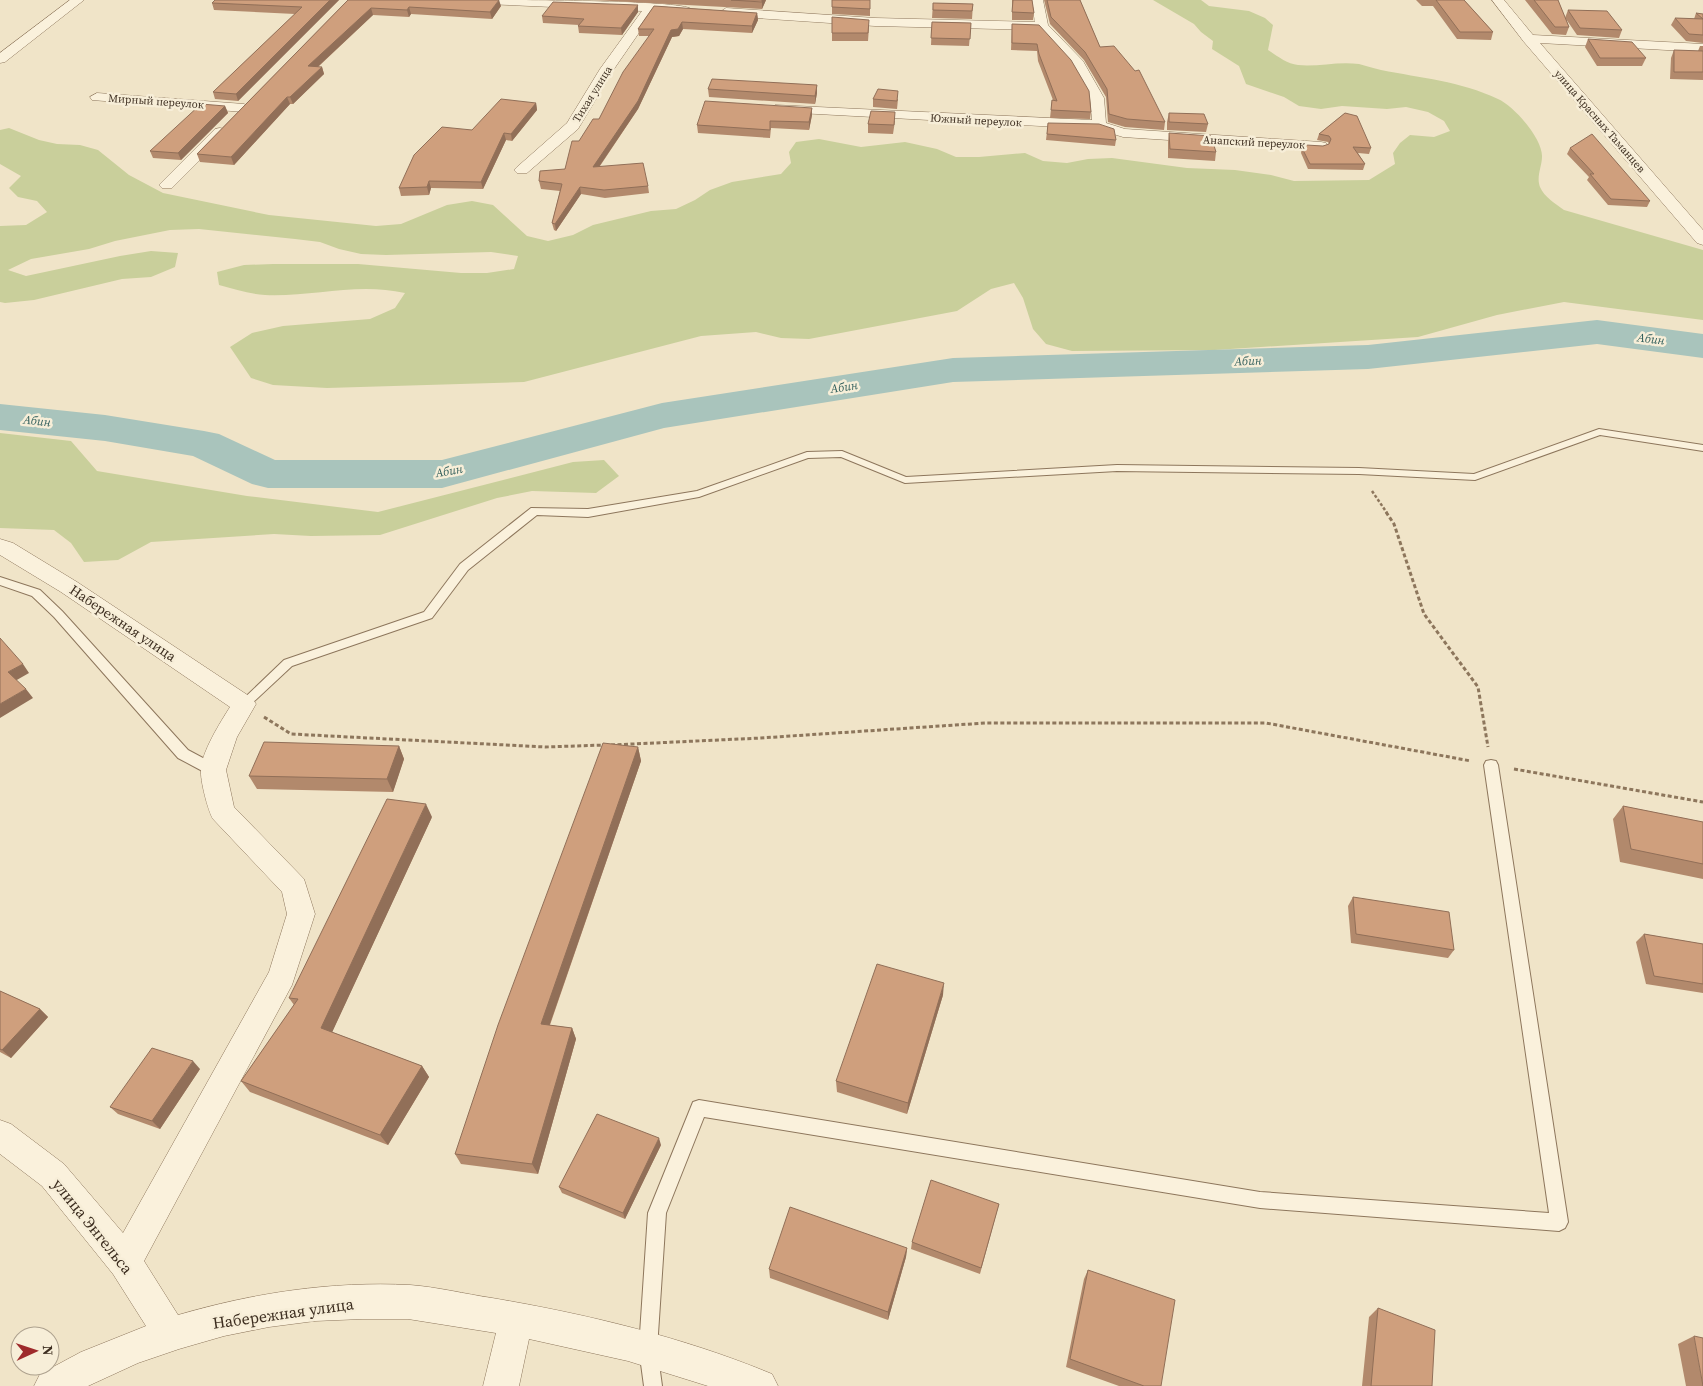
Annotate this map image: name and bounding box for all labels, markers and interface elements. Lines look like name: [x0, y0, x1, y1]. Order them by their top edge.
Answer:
street label: Тихая улица: [569, 63, 616, 125]
street label: улица Красных Таманцев: [1551, 67, 1649, 176]
street label: Мирный переулок: [108, 91, 204, 112]
street label: Южный переулок: [930, 111, 1022, 130]
street label: Анапский переулок: [1202, 132, 1306, 153]
water label: Абин: [1635, 329, 1666, 349]
water label: Абин: [1233, 353, 1262, 370]
water label: Абин: [828, 377, 859, 397]
water label: Абин: [21, 412, 52, 430]
water label: Абин: [433, 461, 464, 481]
street label: Набережная улица: [66, 580, 181, 667]
street label: улица Энгельса: [48, 1174, 139, 1279]
street label: Набережная улица: [211, 1292, 356, 1334]
north arrow: [10, 1326, 60, 1376]
text: N: [38, 1345, 58, 1356]

